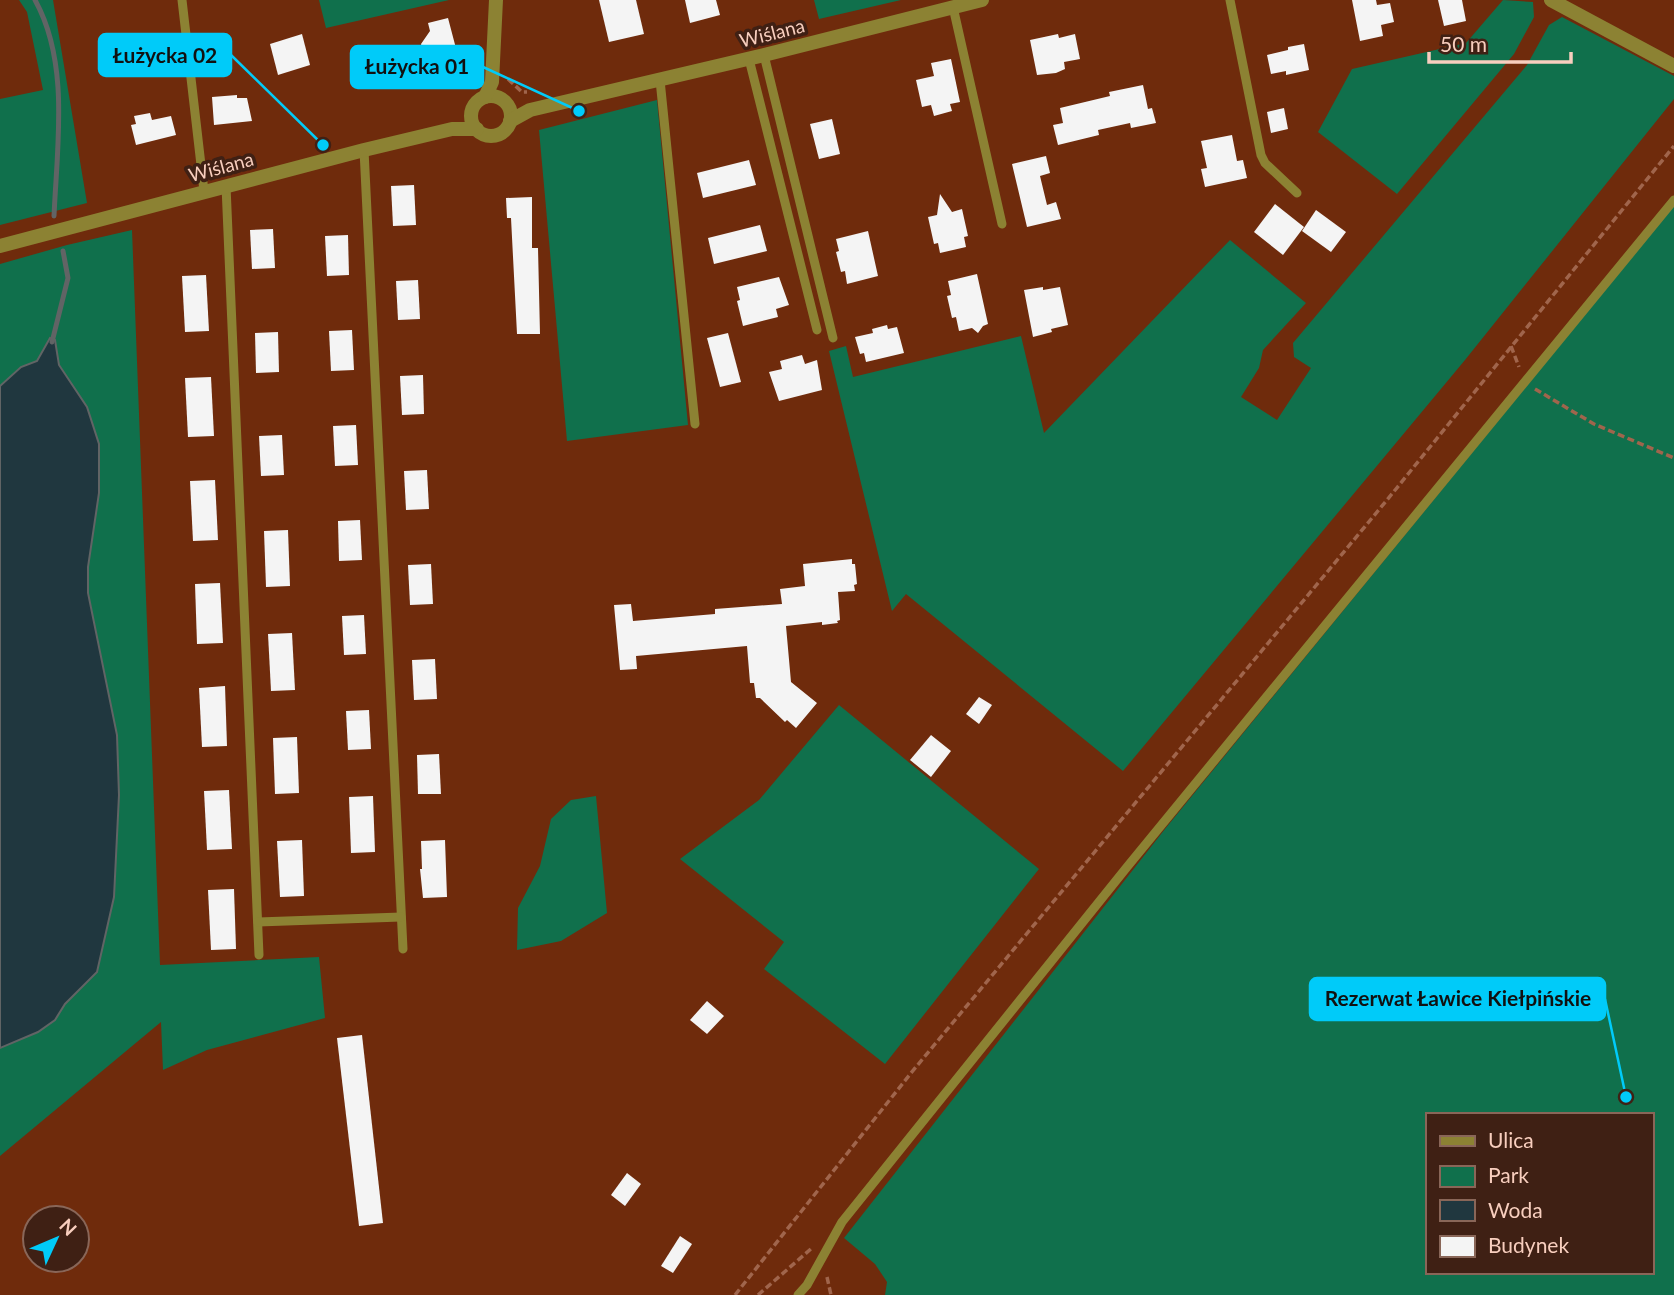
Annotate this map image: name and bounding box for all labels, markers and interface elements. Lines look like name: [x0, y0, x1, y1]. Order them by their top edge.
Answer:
street label: Wiślana: [737, 13, 807, 52]
scale bar: [1429, 21, 1571, 65]
text: 50 m: [1440, 31, 1487, 56]
callout: Łużycka 02: [99, 34, 231, 76]
text: Łużycka 02: [113, 42, 217, 67]
callout: Łużycka 01: [351, 46, 483, 88]
text: Łużycka 01: [365, 53, 469, 78]
street label: Wiślana: [186, 147, 256, 186]
callout: Rezerwat Ławice Kiełpińskie: [1310, 978, 1605, 1020]
text: Rezerwat Ławice Kiełpińskie: [1325, 985, 1591, 1010]
legend: [1426, 1113, 1653, 1274]
text: Ulica: [1488, 1127, 1534, 1152]
text: Park: [1488, 1162, 1529, 1187]
text: Woda: [1488, 1197, 1543, 1222]
north arrow: [21, 1204, 91, 1274]
text: N: [55, 1214, 82, 1240]
text: Budynek: [1488, 1232, 1569, 1257]

